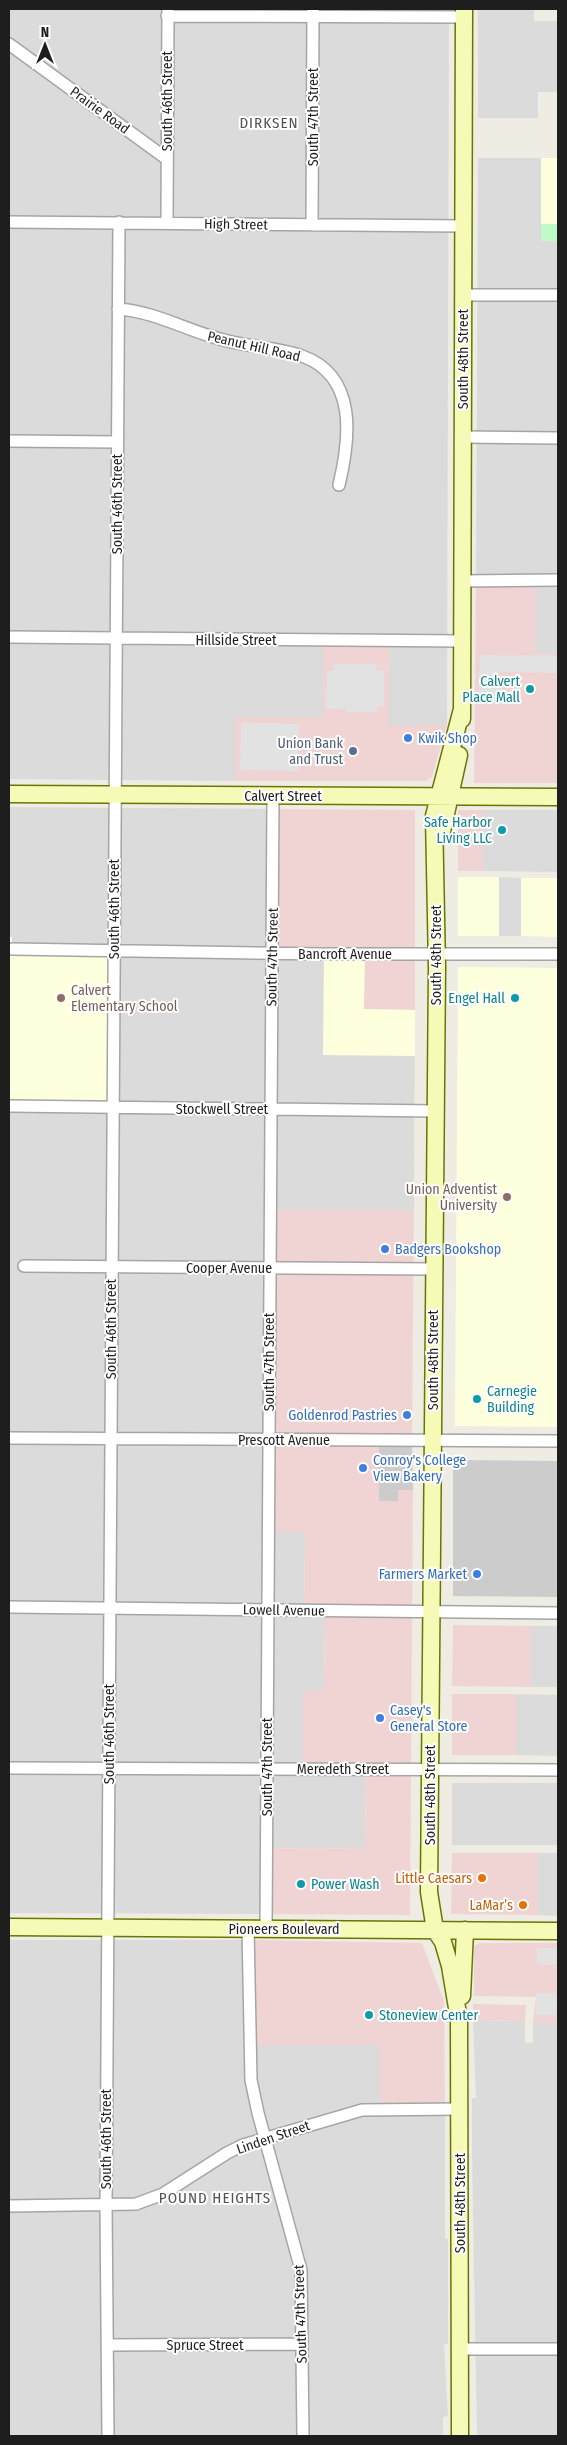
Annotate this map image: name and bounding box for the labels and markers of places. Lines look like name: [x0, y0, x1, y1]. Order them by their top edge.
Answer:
place label: Calvert Place Mall: [462, 673, 520, 706]
marker: Calvert Place Mall: [524, 683, 536, 695]
place label: Kwik Shop: [418, 730, 477, 747]
marker: Kwik Shop: [402, 732, 414, 744]
place label: Union Bank and Trust: [277, 735, 343, 768]
marker: Union Bank and Trust: [347, 745, 359, 757]
place label: Safe Harbor Living LLC: [424, 814, 492, 847]
marker: Safe Harbor Living LLC: [496, 824, 508, 836]
place label: Calvert Elementary School: [71, 982, 178, 1015]
place label: Engel Hall: [448, 990, 505, 1007]
marker: Calvert Elementary School: [55, 992, 67, 1004]
marker: Engel Hall: [509, 992, 521, 1004]
place label: Union Adventist University: [406, 1181, 498, 1214]
marker: Union Adventist University: [501, 1191, 513, 1203]
place label: Badgers Bookshop: [395, 1241, 501, 1258]
marker: Badgers Bookshop: [379, 1243, 391, 1255]
place label: Carnegie Building: [487, 1383, 537, 1416]
marker: Carnegie Building: [471, 1393, 483, 1405]
place label: Goldenrod Pastries: [288, 1407, 397, 1424]
marker: Goldenrod Pastries: [401, 1409, 413, 1421]
place label: Conroy's College View Bakery: [373, 1452, 466, 1485]
marker: Conroy's College View Bakery: [357, 1462, 369, 1474]
place label: Farmers Market: [379, 1566, 467, 1583]
marker: Farmers Market: [471, 1568, 483, 1580]
place label: Casey's General Store: [390, 1702, 468, 1735]
marker: Casey's General Store: [374, 1712, 386, 1724]
place label: Little Caesars: [395, 1870, 472, 1887]
marker: Little Caesars: [476, 1872, 488, 1884]
place label: Power Wash: [311, 1876, 380, 1893]
marker: Power Wash: [295, 1878, 307, 1890]
place label: LaMar’s: [469, 1897, 513, 1914]
marker: LaMar’s: [517, 1899, 529, 1911]
place label: Stoneview Center: [379, 2007, 478, 2024]
marker: Stoneview Center: [363, 2009, 375, 2021]

